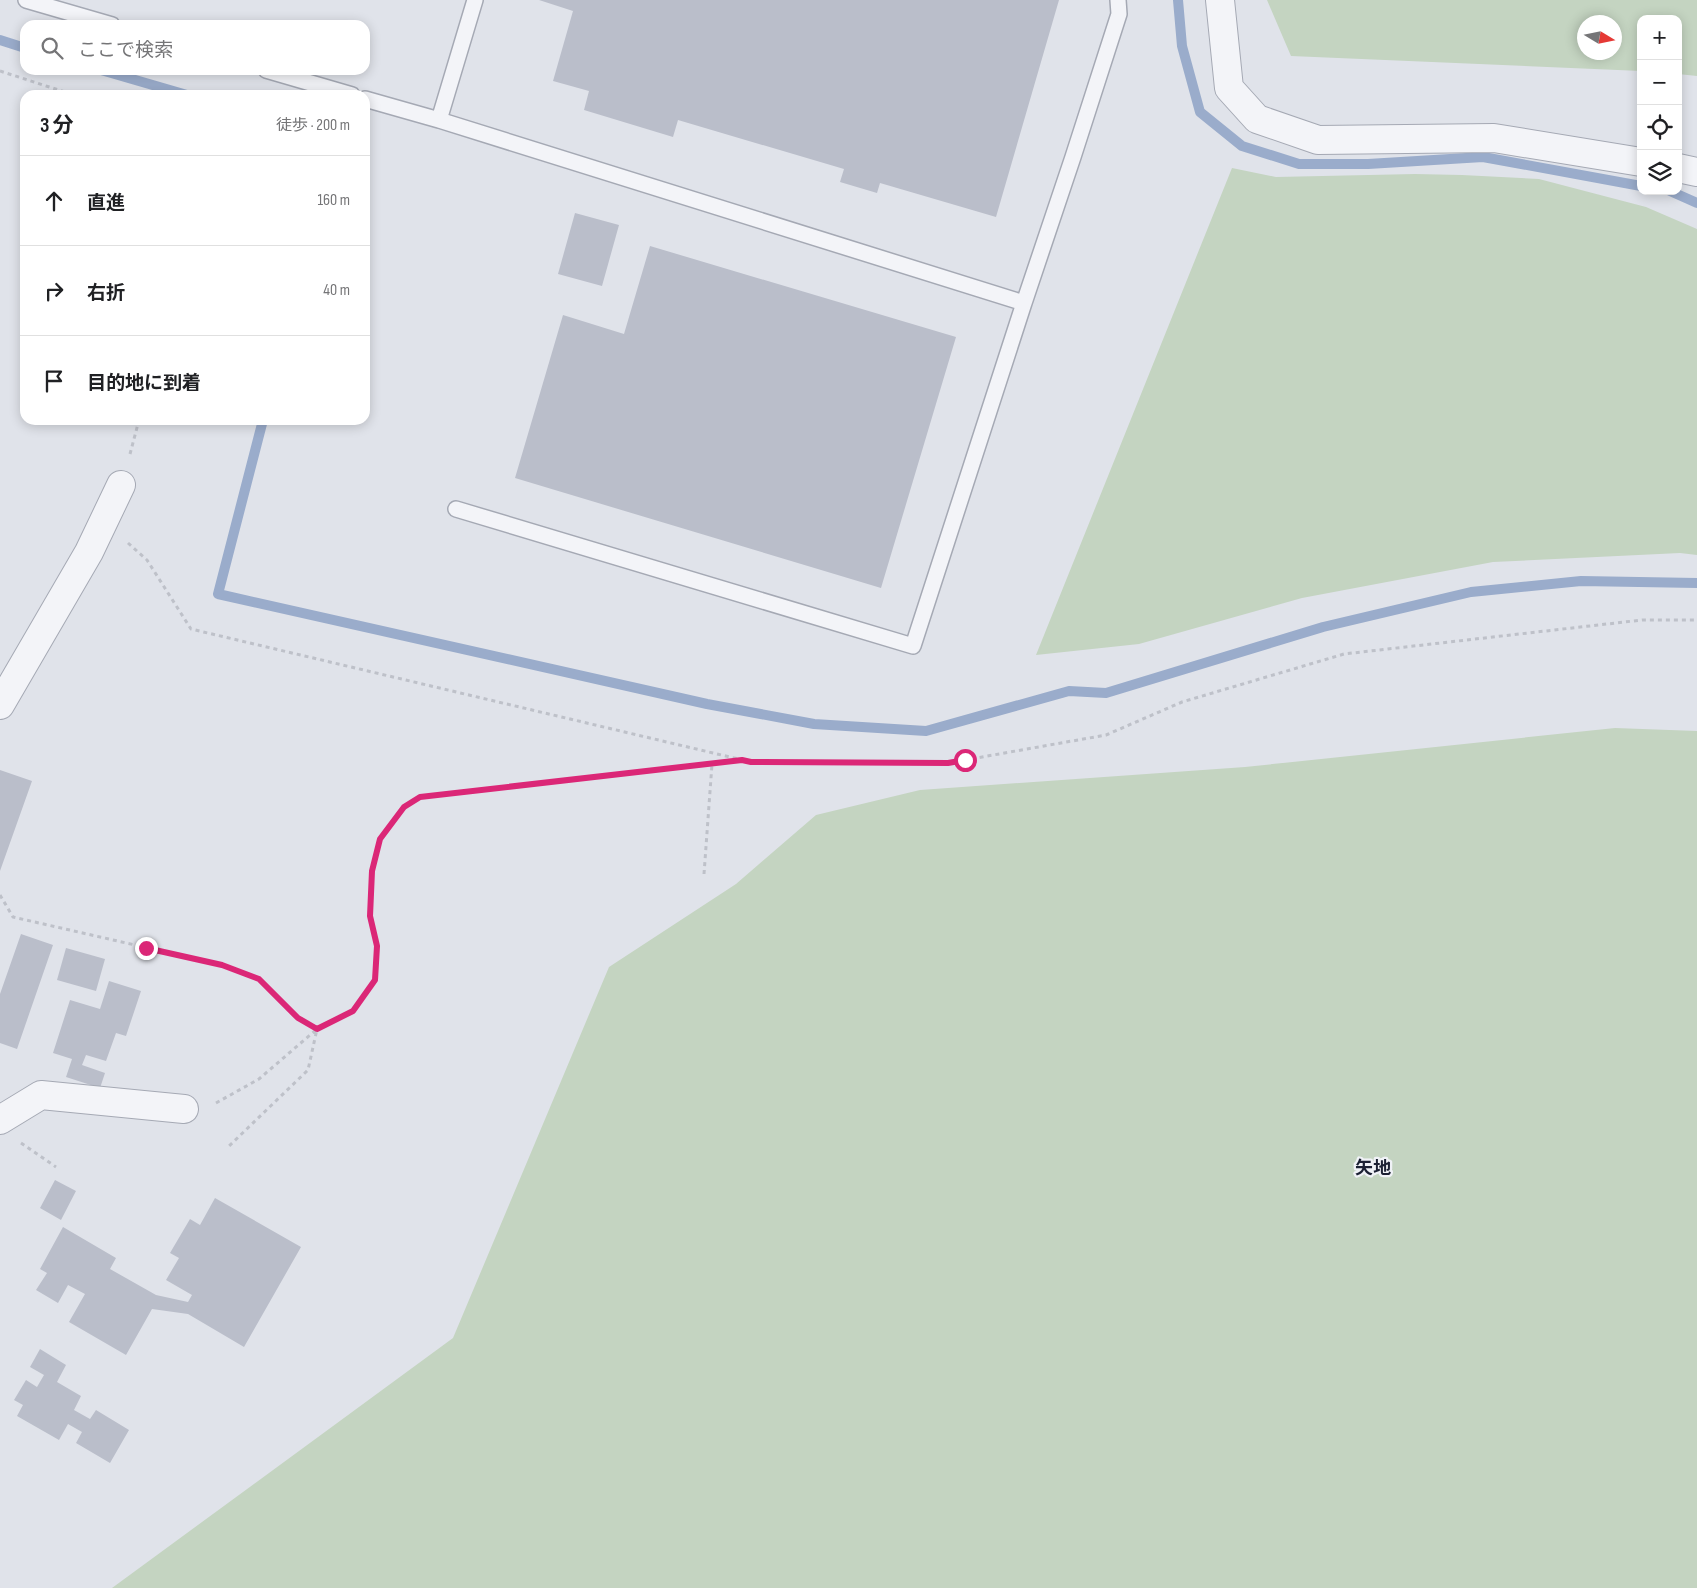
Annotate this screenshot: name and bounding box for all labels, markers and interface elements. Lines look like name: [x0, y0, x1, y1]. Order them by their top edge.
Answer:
north arrow: [1577, 15, 1622, 60]
map controls: [1637, 15, 1682, 195]
button: +: [1637, 15, 1682, 60]
search box: [20, 20, 370, 75]
icon: search: [38, 34, 66, 62]
text: ここで検索: [78, 39, 173, 62]
button: −: [1637, 60, 1682, 105]
button: locate: [1637, 105, 1682, 150]
text: 3 分: [40, 113, 74, 138]
text: 徒歩 · 200 m: [276, 116, 350, 135]
button: layers: [1637, 150, 1682, 195]
icon: ahead: [40, 187, 68, 215]
text: 160 m: [317, 191, 350, 210]
text: 直進: [87, 192, 125, 215]
icon: right: [40, 277, 68, 305]
text: 40 m: [323, 281, 350, 300]
text: 右折: [87, 282, 125, 305]
icon: arrive: [40, 367, 68, 395]
text: 目的地に到着: [87, 372, 201, 395]
route start: [954, 749, 977, 772]
route end: [135, 937, 158, 960]
district label: 矢地: [1355, 1158, 1391, 1179]

